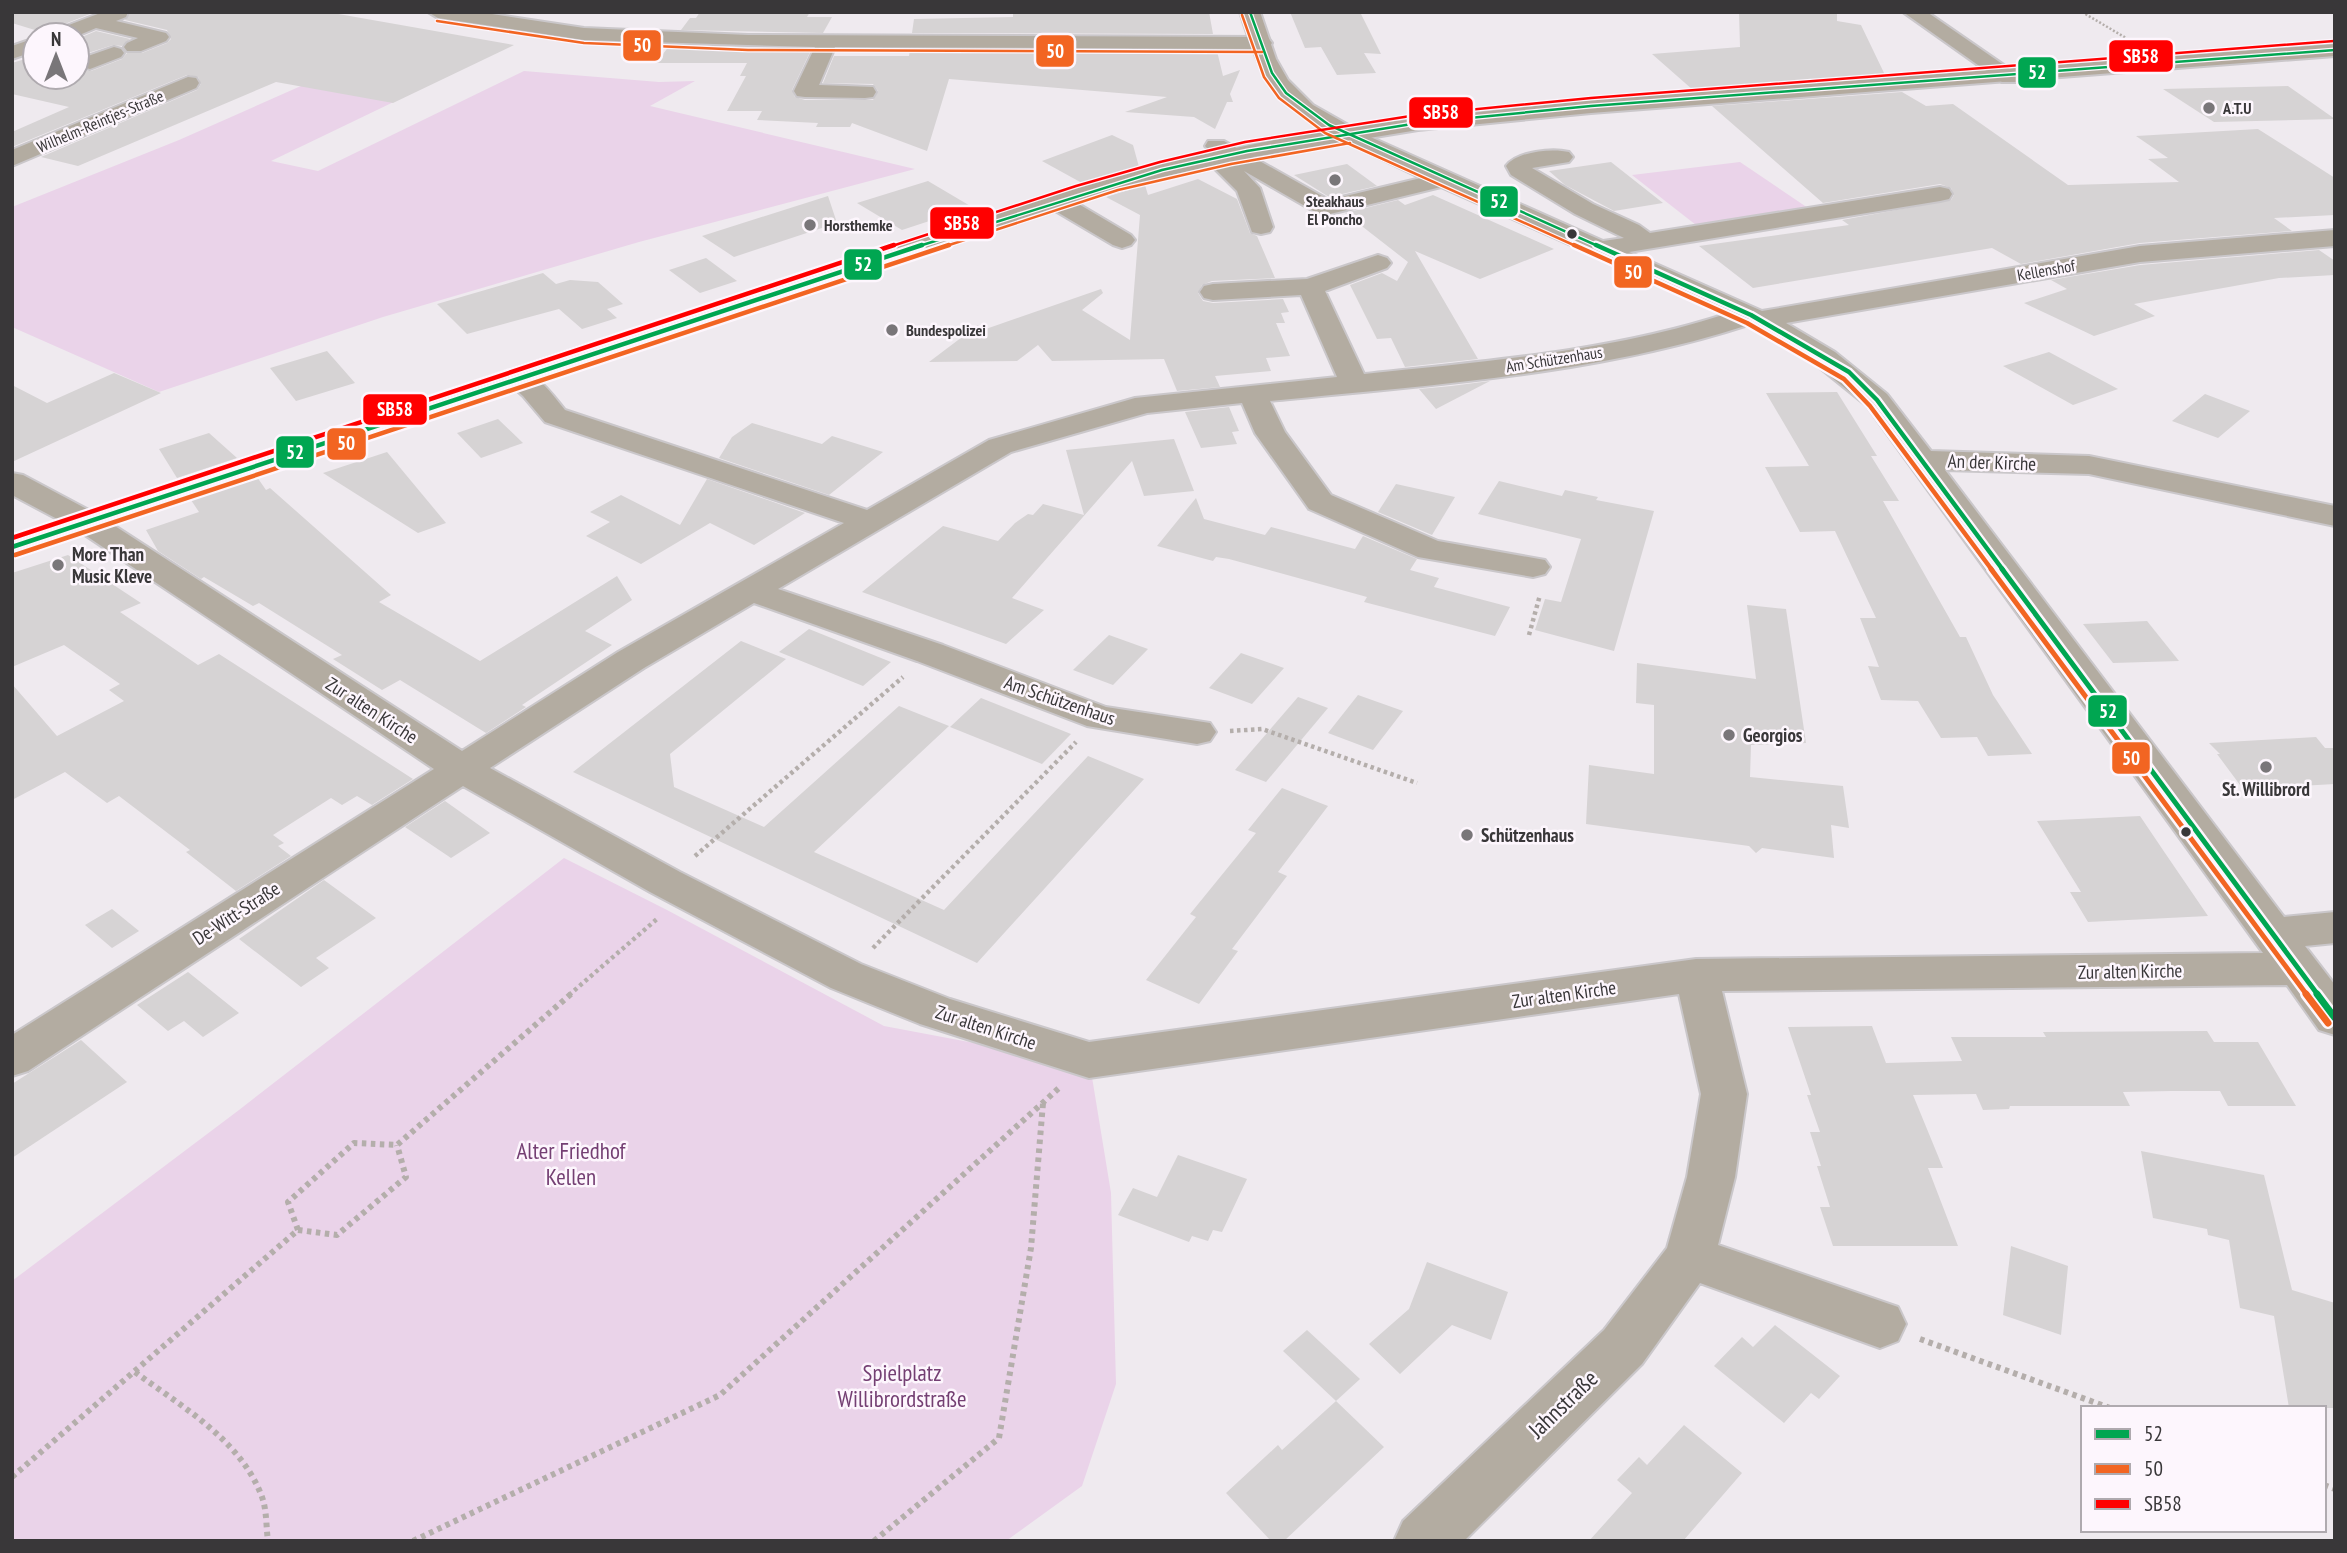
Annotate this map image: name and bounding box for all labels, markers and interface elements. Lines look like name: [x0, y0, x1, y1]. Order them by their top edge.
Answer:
north arrow: [21, 21, 91, 91]
text: N: [51, 27, 61, 51]
line badge: 50: [622, 29, 662, 62]
text: 50: [633, 33, 651, 57]
line badge: 50: [1035, 34, 1075, 68]
text: 50: [1046, 39, 1064, 63]
line badge: SB58: [2108, 39, 2174, 73]
text: SB58: [2123, 44, 2159, 68]
line badge: 52: [2017, 56, 2057, 89]
text: 52: [2028, 60, 2046, 84]
street label: Wilhelm-Reintjes-Straße: [34, 85, 166, 157]
line badge: SB58: [1408, 96, 1474, 129]
place label: A.T.U: [2222, 98, 2251, 118]
text: SB58: [1423, 100, 1459, 124]
marker: A.T.U: [2201, 100, 2217, 116]
marker: Steakhaus El Poncho: [1327, 172, 1343, 188]
line badge: 52: [1479, 185, 1519, 218]
text: 52: [1490, 189, 1508, 213]
place label: Steakhaus El Poncho: [1306, 191, 1365, 229]
line badge: SB58: [929, 206, 995, 240]
text: SB58: [944, 211, 980, 235]
place label: Horsthemke: [824, 215, 893, 235]
marker: Horsthemke: [802, 217, 818, 233]
unlabelled marker: [1565, 227, 1579, 241]
line badge: 52: [843, 248, 883, 281]
text: 52: [854, 252, 872, 276]
line badge: 50: [1613, 255, 1653, 289]
street label: Kellenshof: [2016, 255, 2077, 285]
text: 50: [1624, 260, 1642, 284]
place label: Bundespolizei: [906, 320, 986, 340]
marker: Bundespolizei: [884, 322, 900, 338]
street label: Am Schützenhaus: [1504, 342, 1604, 376]
line badge: SB58: [362, 393, 428, 426]
text: SB58: [377, 397, 413, 421]
line badge: 50: [326, 427, 367, 461]
text: 50: [337, 431, 355, 455]
line badge: 52: [275, 435, 315, 469]
text: 52: [286, 440, 304, 464]
street label: An der Kirche: [1947, 448, 2037, 476]
place label: More Than Music Kleve: [72, 542, 152, 588]
marker: More Than Music Kleve: [50, 557, 66, 573]
street label: Am Schützenhaus: [1001, 670, 1119, 730]
street label: Zur alten Kirche: [322, 671, 422, 749]
line badge: 52: [2087, 694, 2128, 728]
text: 52: [2099, 699, 2117, 723]
place label: Georgios: [1743, 723, 1803, 747]
marker: Georgios: [1721, 727, 1737, 743]
line badge: 50: [2111, 741, 2151, 775]
text: 50: [2122, 746, 2140, 770]
marker: St. Willibrord: [2258, 759, 2274, 775]
place label: St. Willibrord: [2222, 777, 2310, 801]
place label: Schützenhaus: [1481, 823, 1574, 847]
unlabelled marker: [2179, 825, 2193, 839]
marker: Schützenhaus: [1459, 827, 1475, 843]
street label: De-Witt-Straße: [188, 876, 284, 950]
street label: Zur alten Kirche: [2078, 958, 2183, 984]
street label: Zur alten Kirche: [1511, 975, 1618, 1013]
street label: Zur alten Kirche: [933, 999, 1040, 1055]
park label: Alter Friedhof Kellen: [516, 1136, 627, 1191]
park label: Spielplatz Willibrordstraße: [838, 1358, 966, 1413]
street label: Jahnstraße: [1521, 1364, 1603, 1444]
legend: [2081, 1406, 2326, 1532]
text: 52: [2144, 1420, 2163, 1447]
text: 50: [2144, 1455, 2163, 1482]
text: SB58: [2144, 1490, 2182, 1517]

